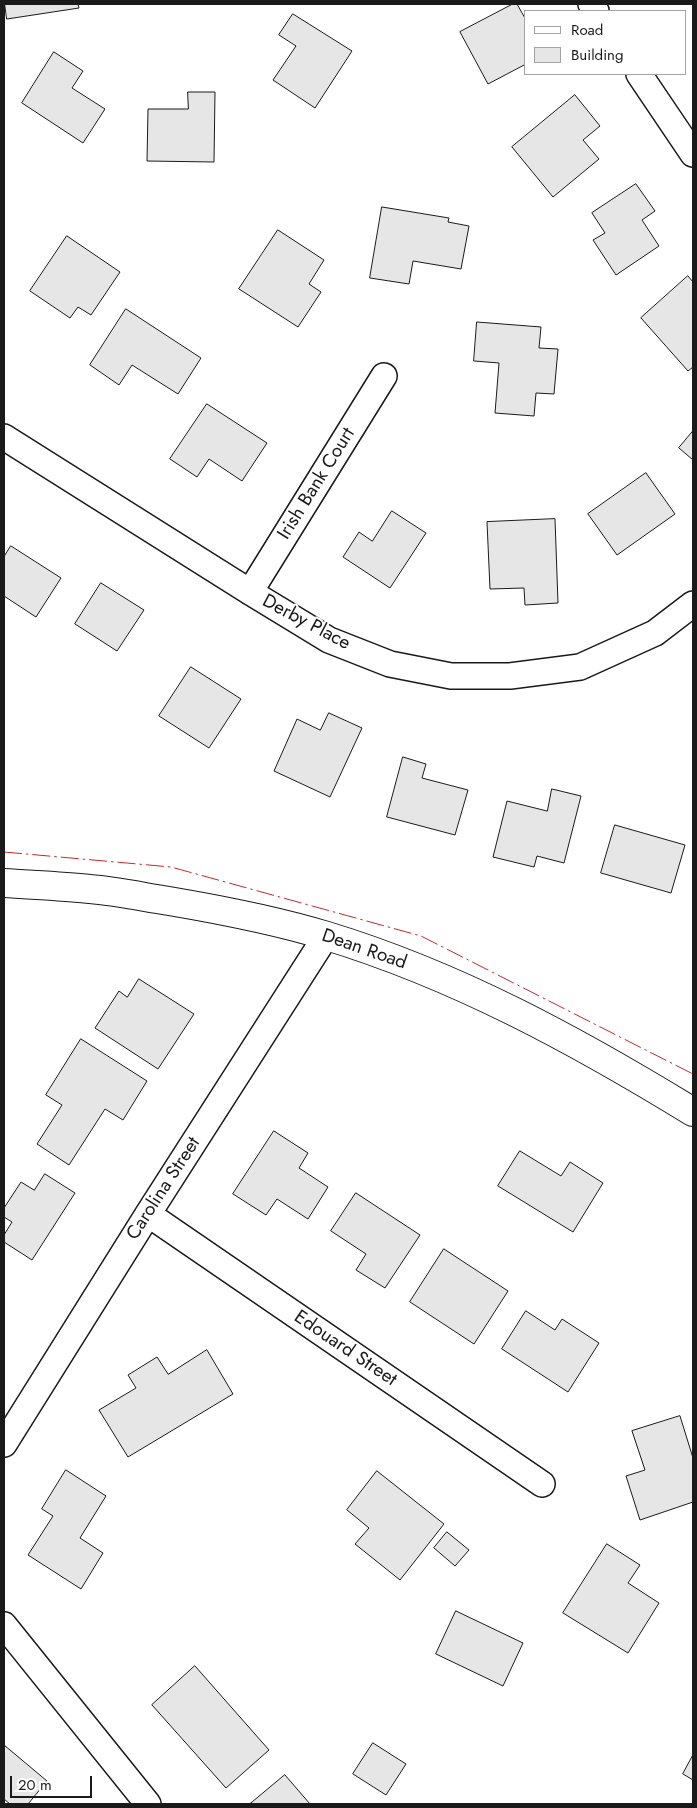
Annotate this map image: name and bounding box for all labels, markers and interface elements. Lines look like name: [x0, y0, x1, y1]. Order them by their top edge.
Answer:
legend: [524, 10, 687, 75]
text: Road: [571, 19, 603, 41]
text: Building: [571, 44, 623, 66]
street label: Irish Bank Court: [274, 424, 360, 544]
street label: Derby Place: [258, 590, 354, 656]
street label: Dean Road: [318, 925, 410, 975]
street label: Carolina Street: [122, 1133, 206, 1245]
street label: Edouard Street: [289, 1306, 401, 1392]
scale bar: [12, 1766, 95, 1798]
text: 20 m: [18, 1774, 52, 1796]

